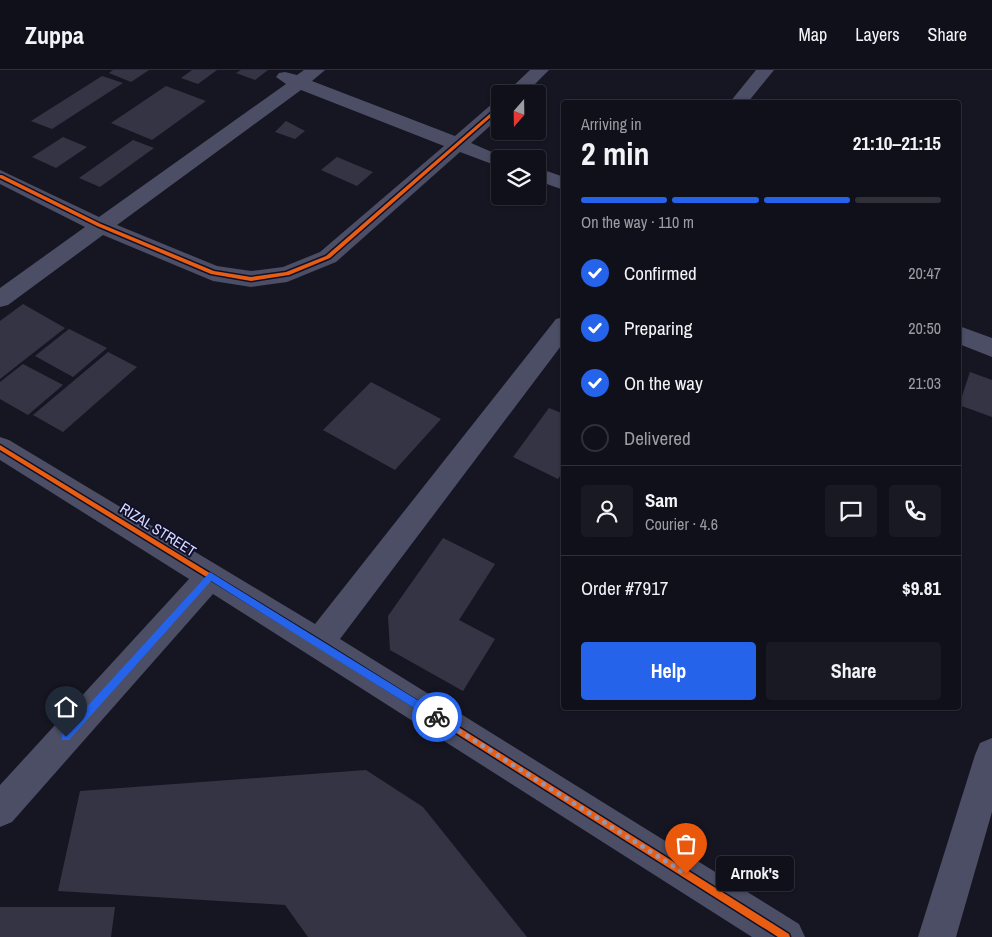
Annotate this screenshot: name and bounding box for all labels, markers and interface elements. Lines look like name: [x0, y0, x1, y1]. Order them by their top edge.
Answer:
text: Zuppa: [25, 19, 84, 51]
text: Map: [799, 22, 827, 47]
text: Layers: [855, 22, 900, 47]
text: Share: [928, 22, 967, 47]
north arrow: [491, 85, 546, 140]
map controls: [491, 85, 546, 205]
text: Arriving in: [581, 113, 642, 135]
text: 21:10–21:15: [853, 130, 941, 156]
text: 2 min: [581, 132, 650, 175]
button: layers: [491, 150, 546, 205]
text: On the way · 110 m: [581, 211, 694, 233]
icon: check: [581, 259, 609, 287]
text: Confirmed: [624, 260, 697, 286]
text: 20:47: [908, 262, 941, 284]
icon: check: [581, 314, 609, 342]
text: Preparing: [624, 315, 692, 341]
text: 20:50: [908, 317, 941, 339]
icon: check: [581, 369, 609, 397]
text: On the way: [624, 370, 703, 396]
text: 21:03: [908, 372, 941, 394]
text: Delivered: [624, 425, 691, 451]
button: person: [581, 485, 633, 537]
button: chat: [825, 485, 877, 537]
button: phone: [889, 485, 941, 537]
text: Sam: [645, 487, 678, 513]
street label: RIZAL STREET: [116, 498, 201, 562]
text: Courier · 4.6: [645, 513, 718, 535]
text: Order #7917: [581, 575, 668, 601]
text: $9.81: [902, 575, 941, 601]
button: Help: [581, 642, 756, 700]
button: Share: [766, 642, 941, 700]
pin: [45, 686, 87, 737]
courier: [412, 692, 462, 742]
icon: home: [52, 693, 80, 721]
icon: bike: [423, 703, 451, 731]
pin: [665, 823, 707, 874]
icon: bag: [672, 830, 700, 858]
callout: Arnok's: [716, 856, 794, 892]
text: Arnok's: [731, 862, 779, 884]

